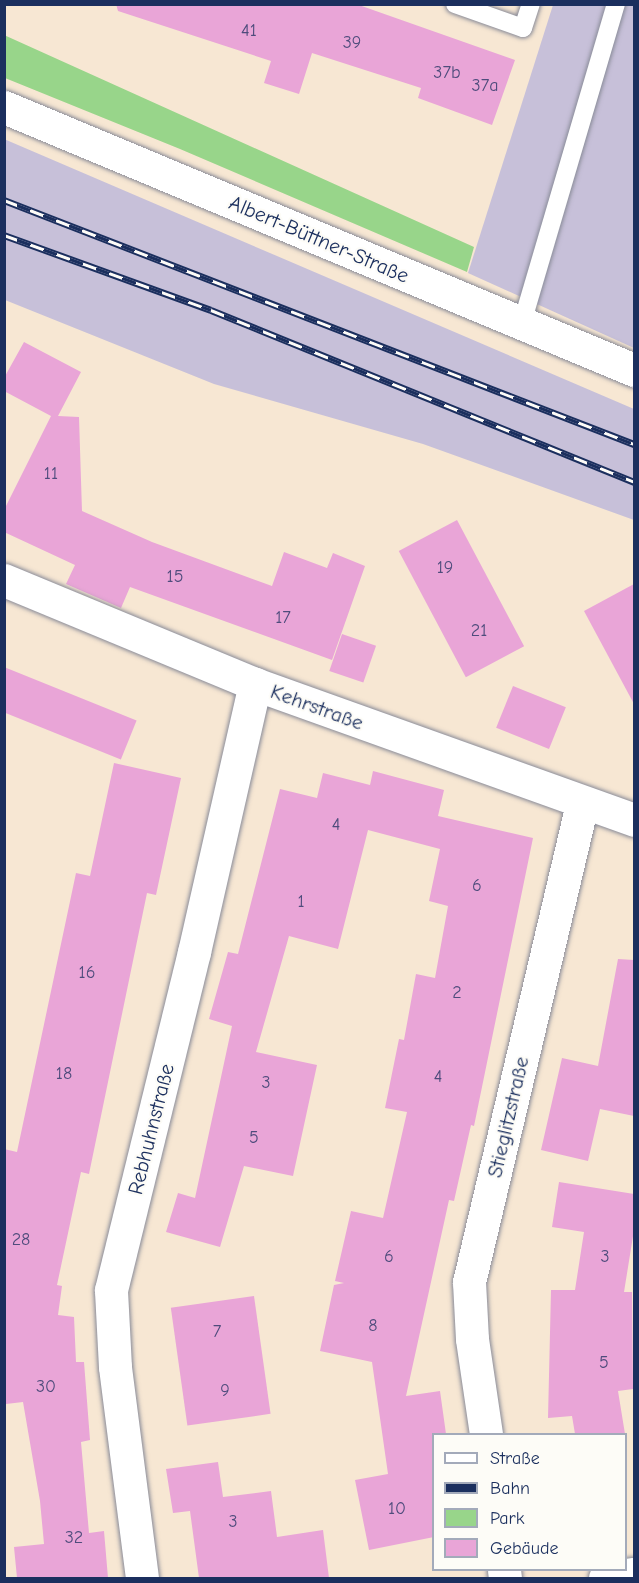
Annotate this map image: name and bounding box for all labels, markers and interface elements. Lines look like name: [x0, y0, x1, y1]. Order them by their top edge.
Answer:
house number: 41: [241, 20, 257, 42]
house number: 39: [343, 32, 361, 54]
house number: 37b: [433, 62, 461, 84]
house number: 37a: [472, 75, 498, 97]
street label: Albert-Büttner-Straße: [225, 190, 413, 288]
house number: 11: [44, 463, 58, 485]
house number: 19: [437, 557, 453, 579]
house number: 15: [167, 566, 183, 588]
house number: 17: [275, 607, 291, 629]
house number: 21: [471, 620, 487, 642]
street label: Kehrstraße: [267, 679, 367, 735]
house number: 4: [332, 814, 340, 836]
house number: 6: [472, 875, 482, 897]
house number: 1: [297, 891, 305, 913]
house number: 16: [79, 962, 95, 984]
house number: 2: [452, 982, 462, 1004]
street label: Stieglitzstraße: [482, 1054, 534, 1180]
street label: Rebhuhnstraße: [123, 1061, 179, 1197]
house number: 18: [56, 1063, 72, 1085]
house number: 4: [434, 1066, 442, 1088]
house number: 3: [261, 1072, 271, 1094]
house number: 5: [249, 1127, 259, 1149]
house number: 28: [12, 1229, 30, 1251]
house number: 6: [384, 1246, 394, 1268]
house number: 3: [600, 1246, 610, 1268]
house number: 8: [368, 1315, 378, 1337]
house number: 7: [213, 1321, 221, 1343]
house number: 5: [599, 1352, 609, 1374]
house number: 30: [36, 1376, 56, 1398]
house number: 9: [220, 1380, 230, 1402]
legend: [432, 1433, 627, 1571]
text: Straße: [490, 1448, 540, 1469]
text: Bahn: [490, 1478, 530, 1499]
house number: 10: [388, 1498, 406, 1520]
text: Park: [490, 1508, 524, 1529]
house number: 3: [228, 1511, 238, 1533]
house number: 32: [65, 1527, 83, 1549]
text: Gebäude: [490, 1538, 559, 1559]

